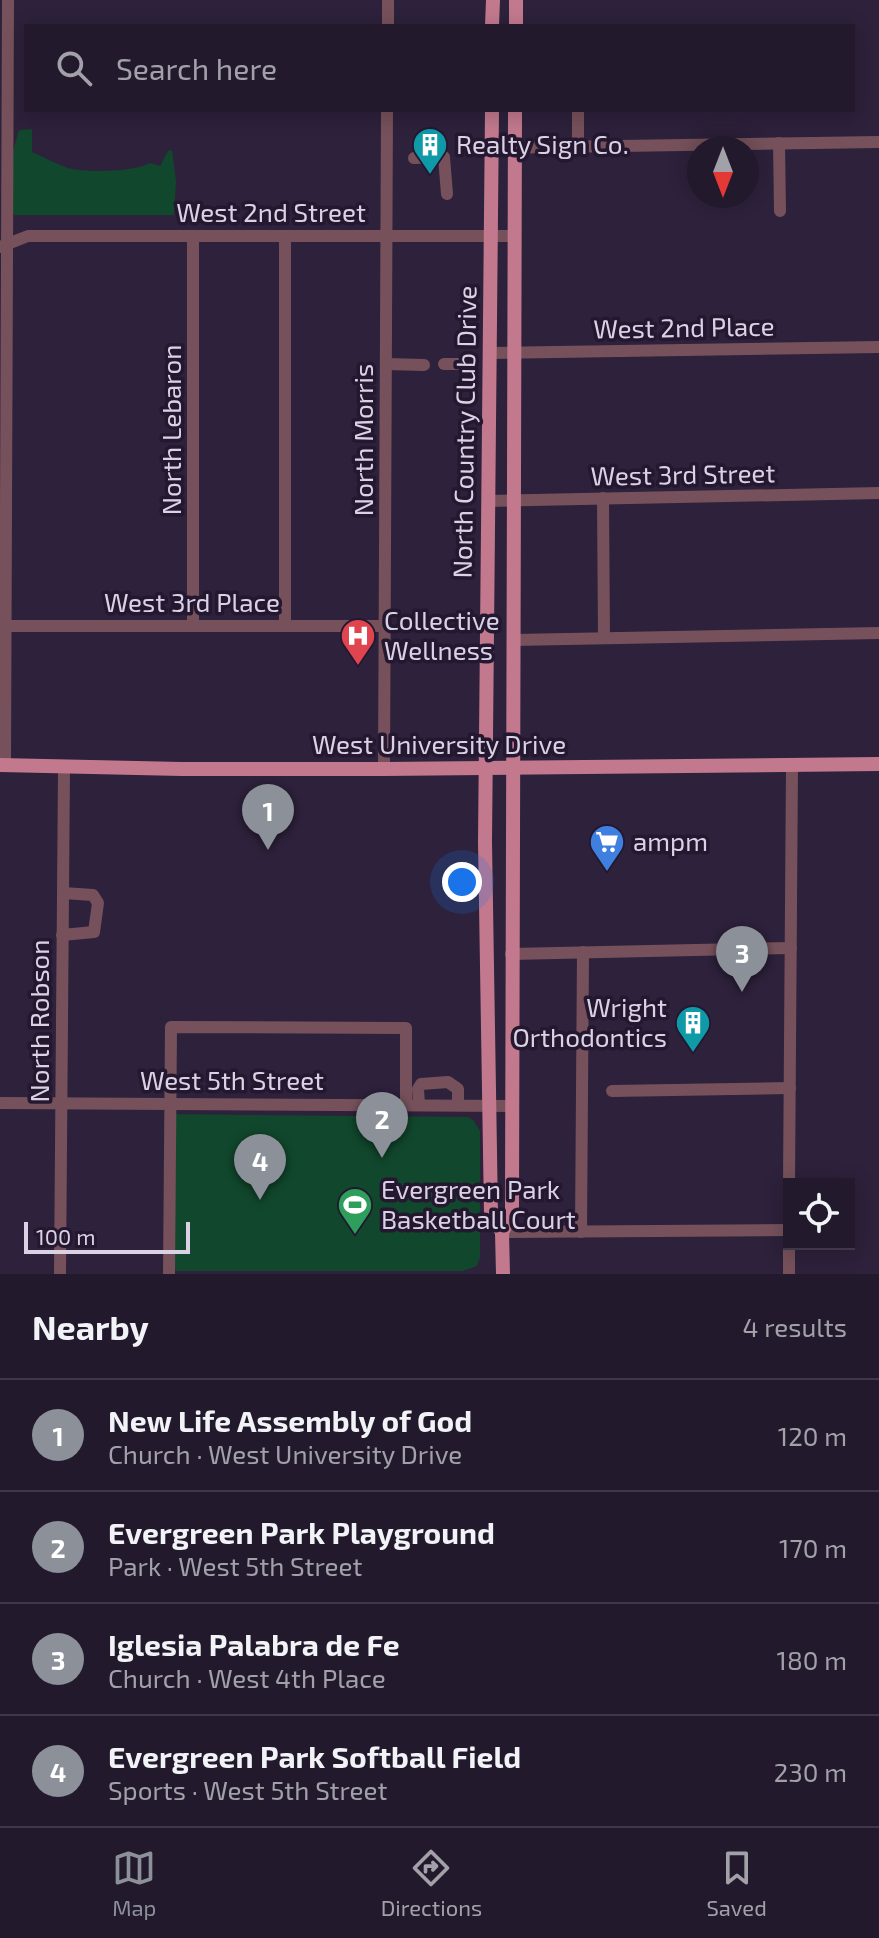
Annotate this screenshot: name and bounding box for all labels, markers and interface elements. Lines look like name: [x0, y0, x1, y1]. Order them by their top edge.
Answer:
search box: [24, 24, 855, 112]
icon: search: [52, 46, 96, 90]
text: Search here: [116, 50, 277, 86]
building icon: Realty Sign Co.: [411, 126, 449, 176]
place label: Realty Sign Co.: [456, 128, 629, 159]
north arrow: [687, 136, 759, 208]
street label: West 2nd Street: [176, 196, 366, 227]
street label: North Country Club Drive: [445, 285, 482, 579]
street label: West 2nd Place: [593, 309, 775, 344]
street label: North Lebaron: [155, 345, 186, 515]
street label: North Morris: [347, 364, 378, 516]
street label: West 3rd Street: [590, 456, 776, 491]
street label: West 3rd Place: [104, 586, 280, 617]
place label: Collective Wellness: [384, 604, 500, 665]
hospital icon: Collective Wellness: [339, 617, 377, 667]
street label: West University Drive: [312, 728, 566, 759]
pin: 1: [242, 784, 294, 850]
supermarket icon: ampm: [588, 823, 626, 873]
place label: ampm: [633, 825, 708, 856]
your location: [442, 862, 482, 902]
pin: 3: [716, 926, 768, 992]
street label: North Robson: [23, 940, 54, 1102]
place label: Wright Orthodontics: [512, 991, 667, 1052]
building icon: Wright Orthodontics: [674, 1004, 712, 1054]
street label: West 5th Street: [140, 1064, 324, 1095]
pin: 2: [356, 1092, 408, 1158]
pin: 4: [234, 1134, 286, 1200]
place label: Evergreen Park Basketball Court: [381, 1173, 576, 1234]
map controls: [783, 1178, 855, 1250]
button: locate: [783, 1178, 855, 1250]
sports icon: Evergreen Park Basketball Court: [336, 1186, 374, 1236]
scale bar: [24, 1218, 190, 1254]
text: 100 m: [36, 1223, 95, 1249]
text: Nearby: [32, 1306, 149, 1347]
text: 4 results: [742, 1311, 847, 1342]
text: New Life Assembly of God: [108, 1402, 472, 1438]
text: 1: [52, 1420, 64, 1451]
text: 120 m: [778, 1420, 847, 1451]
text: Church · West University Drive: [108, 1438, 462, 1469]
text: Evergreen Park Playground: [108, 1514, 495, 1550]
text: 2: [50, 1532, 66, 1563]
text: 170 m: [779, 1532, 847, 1563]
text: Park · West 5th Street: [108, 1550, 362, 1581]
text: Iglesia Palabra de Fe: [108, 1626, 400, 1662]
text: 3: [51, 1644, 65, 1675]
text: 180 m: [777, 1644, 847, 1675]
text: Church · West 4th Place: [108, 1662, 386, 1693]
text: Evergreen Park Softball Field: [108, 1738, 521, 1774]
text: 4: [50, 1756, 66, 1787]
text: 230 m: [774, 1756, 847, 1787]
text: Sports · West 5th Street: [108, 1774, 387, 1805]
tab: Map: [112, 1846, 156, 1920]
tab: Directions: [381, 1846, 482, 1920]
tab: Saved: [706, 1846, 767, 1920]

